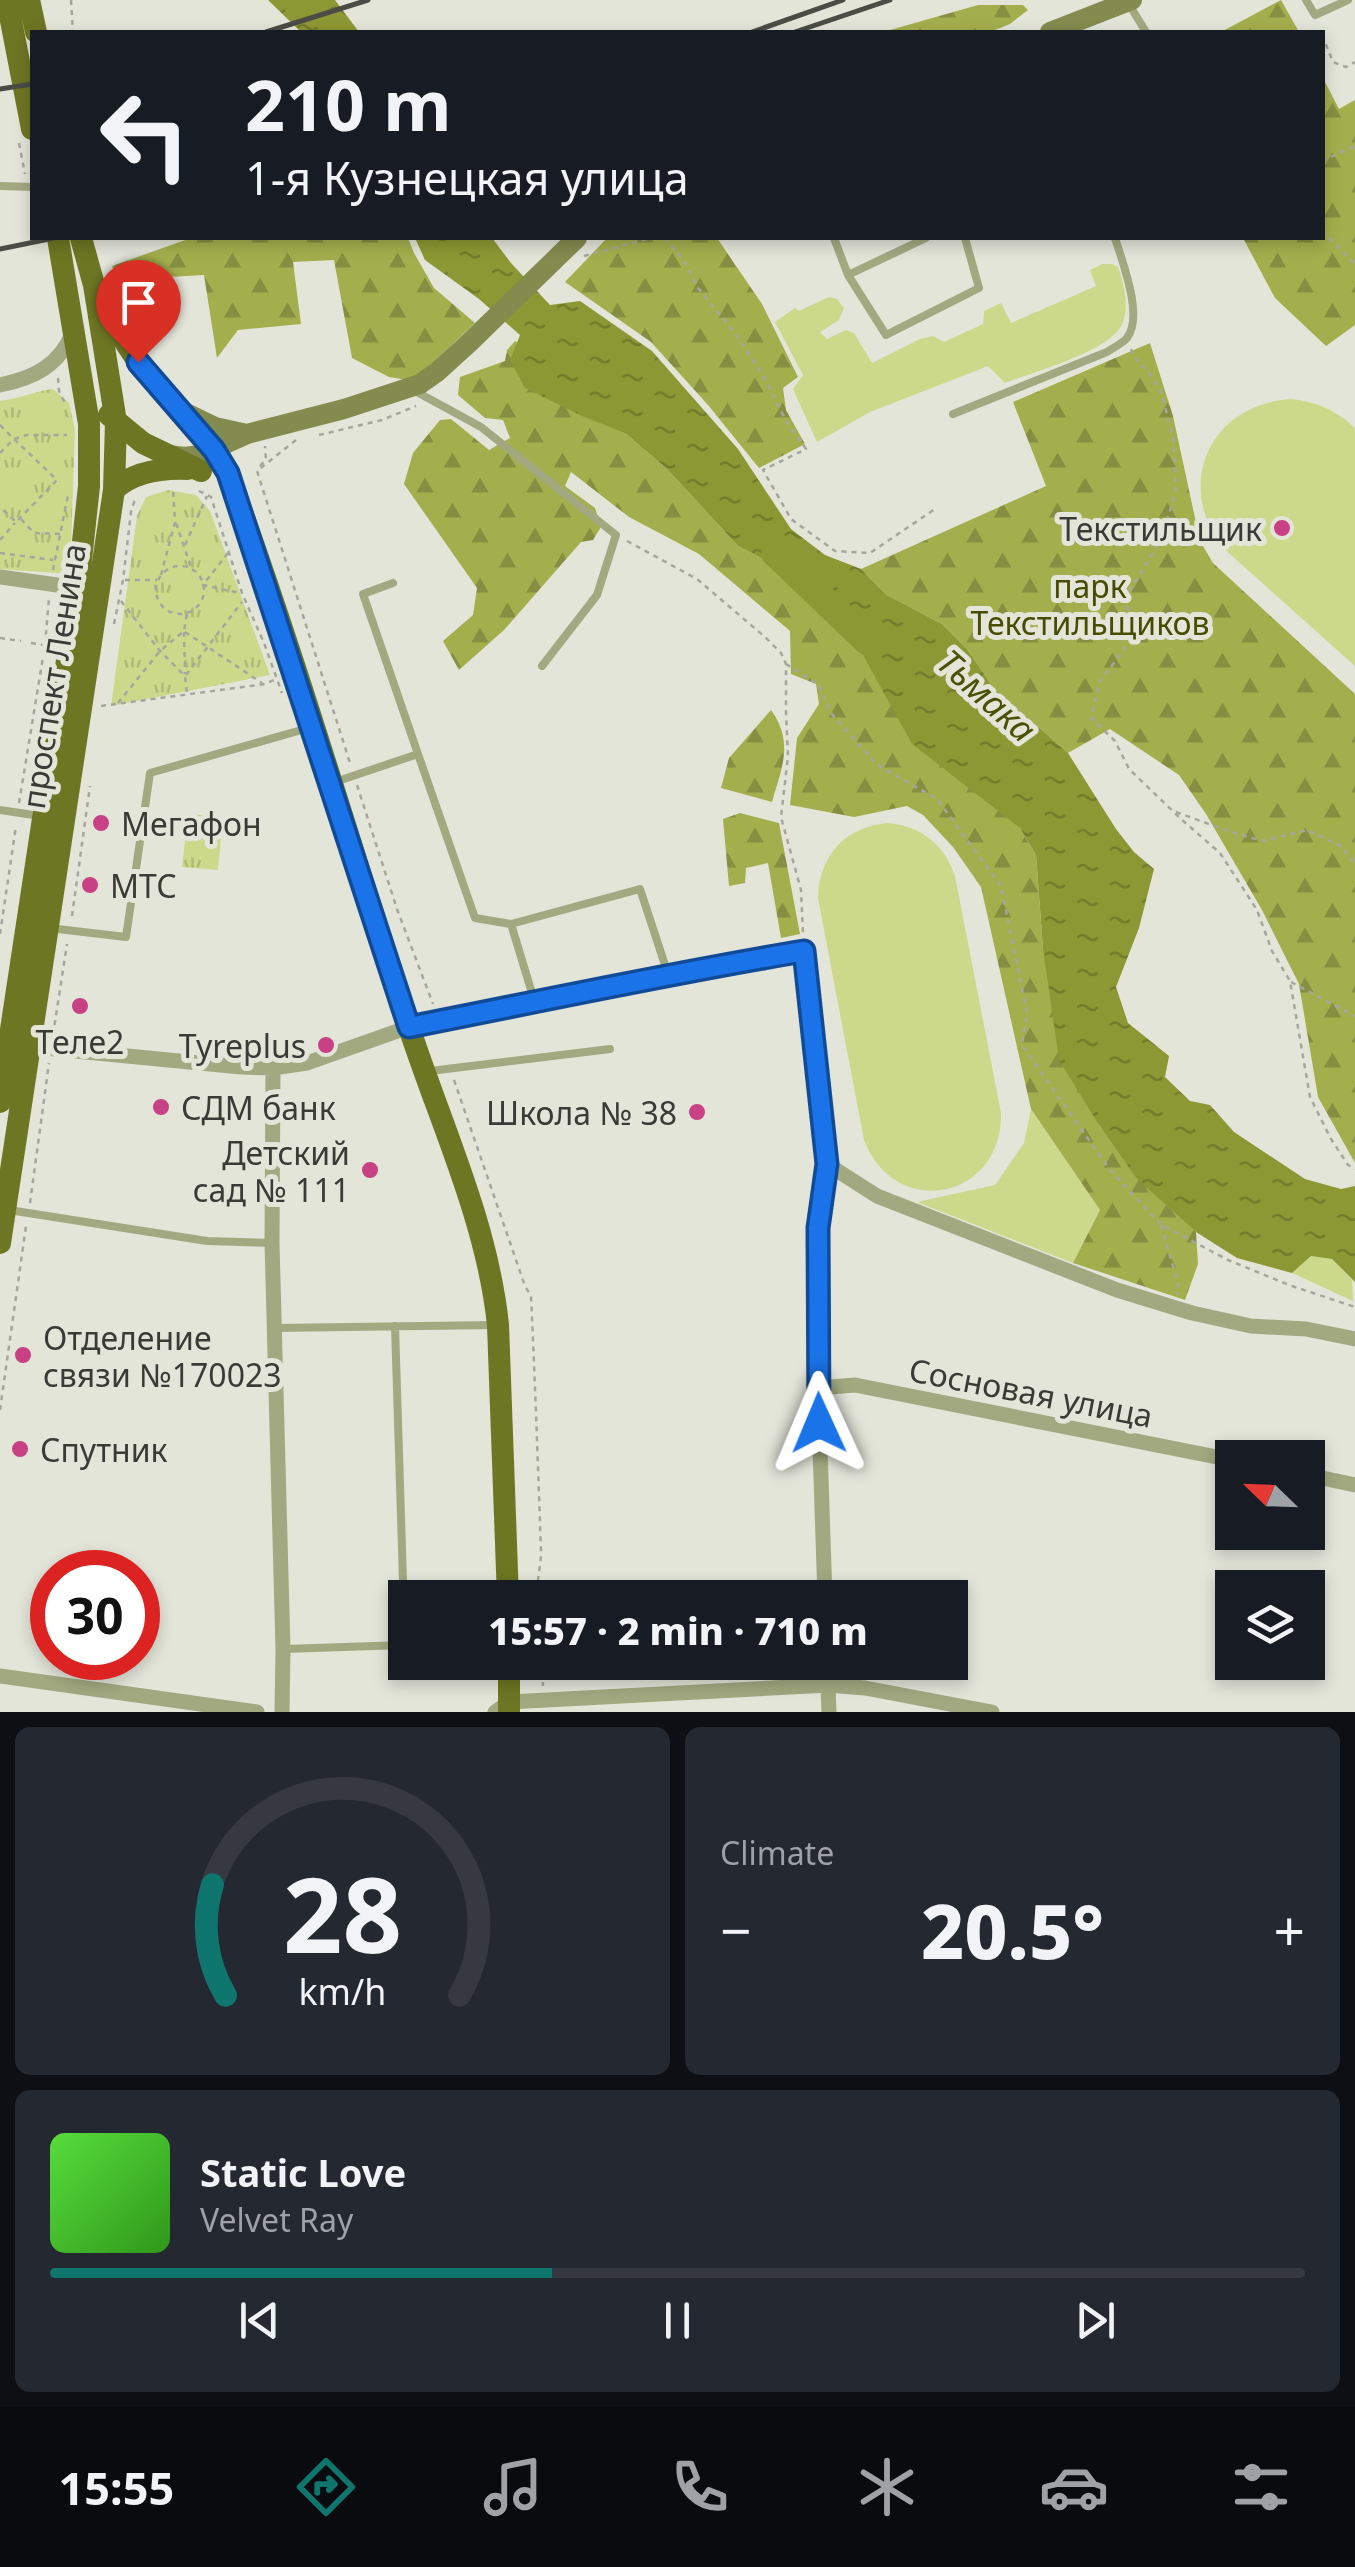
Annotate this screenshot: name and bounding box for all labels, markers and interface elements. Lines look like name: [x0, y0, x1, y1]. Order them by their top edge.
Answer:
text: 210 m: [245, 56, 452, 152]
icon: left: [80, 70, 210, 200]
text: 1-я Кузнецкая улица: [245, 147, 689, 208]
pin: [96, 260, 181, 363]
icon: arrive: [111, 275, 166, 330]
place label: Текстильщик: [1059, 507, 1262, 550]
marker: Текстильщик: [1271, 517, 1293, 539]
street label: проспект Ленина: [11, 540, 95, 812]
park label: парк Текстильщиков: [970, 564, 1210, 644]
water label: Тьмака: [927, 638, 1047, 752]
place label: Мегафон: [121, 802, 262, 845]
marker: Мегафон: [90, 812, 112, 834]
place label: МТС: [110, 864, 177, 907]
marker: МТС: [79, 874, 101, 896]
marker: Теле2: [69, 995, 91, 1017]
place label: Теле2: [36, 1020, 124, 1063]
place label: Tyreplus: [179, 1024, 306, 1067]
marker: Tyreplus: [315, 1034, 337, 1056]
place label: СДМ банк: [181, 1086, 336, 1129]
place label: Школа № 38: [486, 1091, 677, 1134]
marker: СДМ банк: [150, 1096, 172, 1118]
marker: Школа № 38: [686, 1101, 708, 1123]
place label: Детский сад № 111: [193, 1131, 350, 1211]
marker: Детский сад № 111: [359, 1159, 381, 1181]
place label: Отделение связи №170023: [43, 1316, 282, 1396]
marker: Отделение связи №170023: [12, 1344, 34, 1366]
street label: Сосновая улица: [906, 1347, 1156, 1437]
position arrow: [767, 1371, 871, 1475]
place label: Спутник: [40, 1428, 168, 1471]
marker: Спутник: [9, 1438, 31, 1460]
north arrow: [1215, 1440, 1325, 1550]
map controls: [1215, 1440, 1325, 1680]
speed limit sign: 30: [30, 1550, 160, 1680]
button: layers: [1215, 1570, 1325, 1680]
text: 15:57 · 2 min · 710 m: [488, 1604, 868, 1656]
text: Climate: [720, 1831, 834, 1874]
text: 28: [283, 1842, 402, 1983]
text: 20.5°: [921, 1879, 1104, 1981]
text: −: [720, 1892, 751, 1967]
text: +: [1274, 1892, 1305, 1967]
text: km/h: [299, 1967, 386, 2015]
text: Static Love: [200, 2146, 406, 2198]
text: Velvet Ray: [200, 2198, 353, 2241]
icon: previous: [232, 2293, 287, 2348]
icon: pause: [650, 2293, 705, 2348]
icon: next: [1068, 2293, 1123, 2348]
icon: directions: [291, 2452, 361, 2522]
icon: music: [478, 2452, 548, 2522]
icon: phone: [665, 2452, 735, 2522]
icon: climate: [852, 2452, 922, 2522]
icon: car: [1039, 2452, 1109, 2522]
icon: filters: [1226, 2452, 1296, 2522]
text: 15:55: [59, 2457, 174, 2518]

